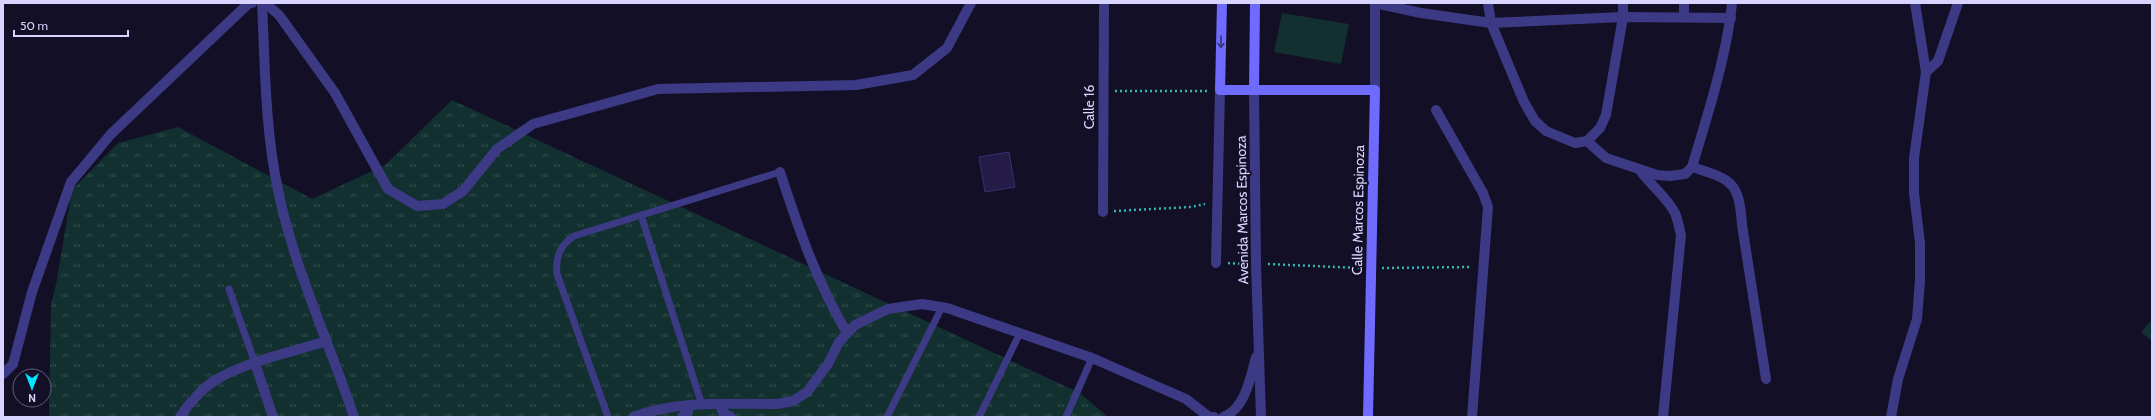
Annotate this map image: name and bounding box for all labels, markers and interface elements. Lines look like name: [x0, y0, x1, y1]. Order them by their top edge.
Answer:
scale bar: [14, 12, 128, 38]
text: 50 m: [20, 18, 48, 33]
one-way arrow: [1217, 35, 1225, 48]
street label: Calle 16: [1080, 85, 1098, 129]
street label: Avenida Marcos Espinoza: [1232, 135, 1252, 284]
street label: Calle Marcos Espinoza: [1348, 144, 1368, 275]
north arrow: [12, 368, 52, 408]
text: N: [28, 391, 36, 405]

